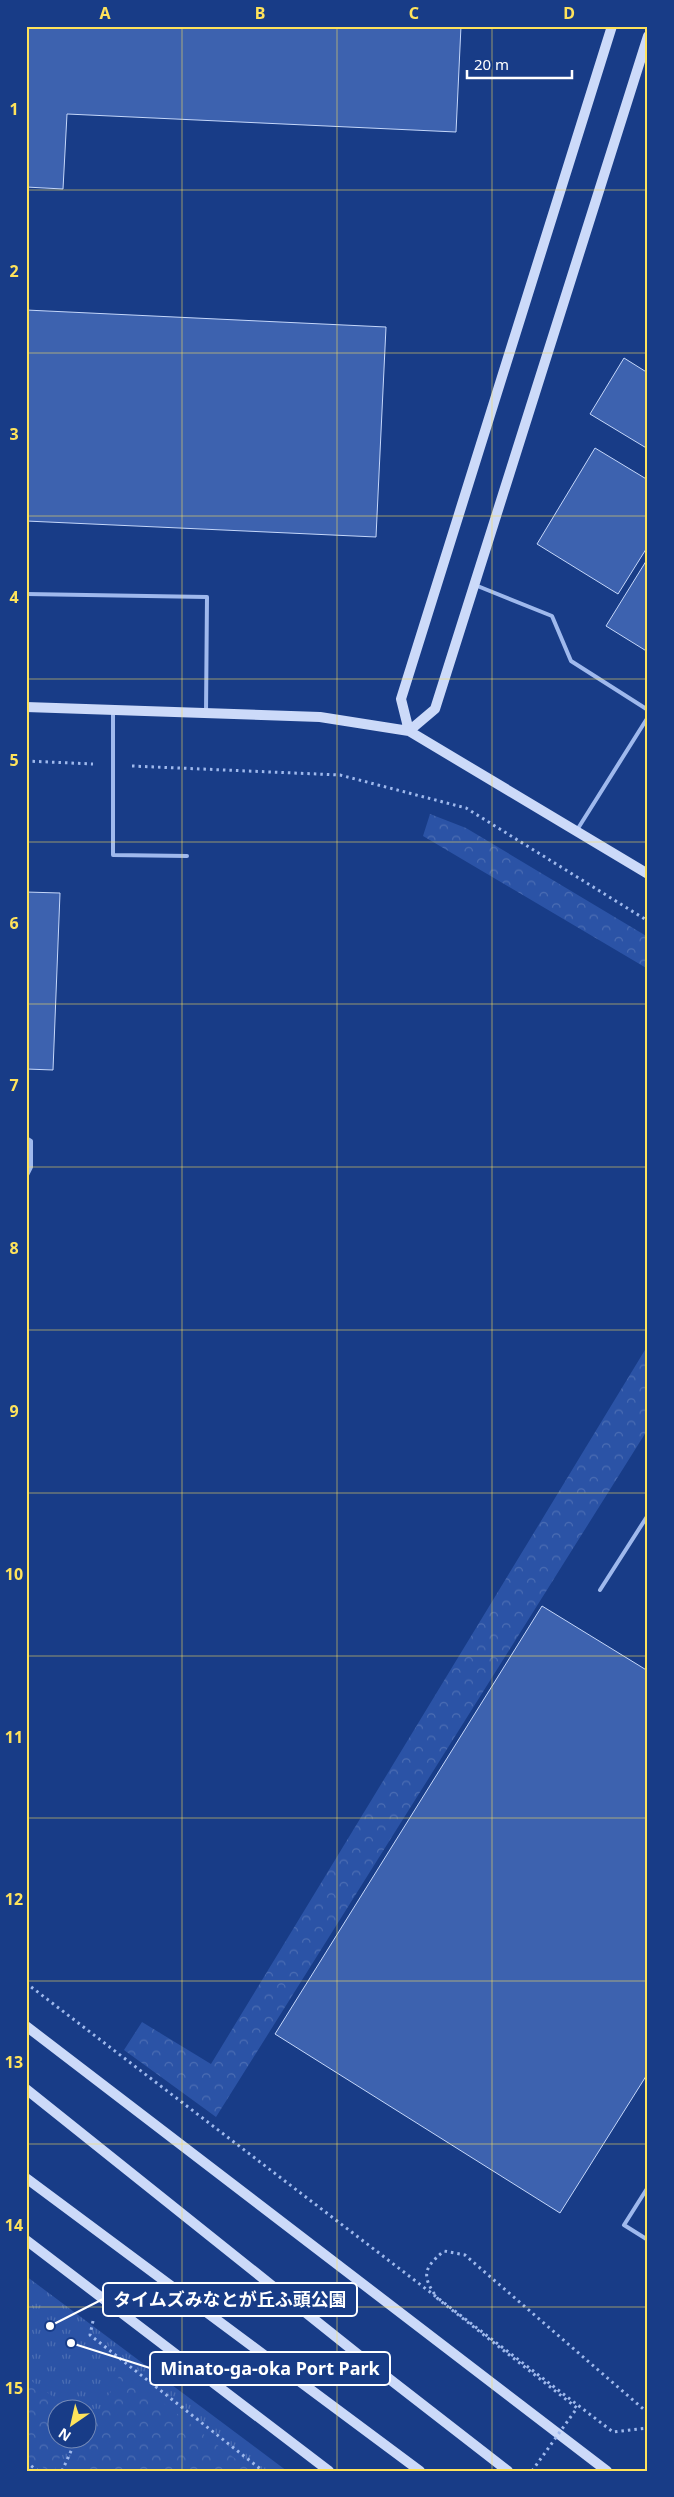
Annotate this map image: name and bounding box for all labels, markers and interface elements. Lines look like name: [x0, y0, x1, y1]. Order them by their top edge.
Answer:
text: A: [99, 2, 111, 24]
text: B: [255, 2, 265, 24]
text: C: [409, 2, 419, 24]
text: D: [563, 2, 575, 24]
scale bar: [467, 48, 572, 80]
text: 20 m: [474, 54, 509, 74]
text: 1: [9, 98, 19, 120]
text: 2: [9, 260, 19, 282]
text: 3: [9, 423, 19, 445]
text: 4: [9, 586, 19, 608]
text: 5: [9, 749, 19, 771]
text: 6: [9, 912, 19, 934]
text: 7: [9, 1074, 19, 1096]
text: 8: [9, 1237, 19, 1259]
text: 9: [9, 1400, 19, 1422]
text: 10: [5, 1563, 23, 1585]
text: 11: [5, 1726, 23, 1748]
text: 12: [5, 1888, 23, 1910]
text: 13: [5, 2051, 23, 2073]
text: 14: [5, 2214, 23, 2236]
callout: タイムズみなとが丘ふ頭公園: [103, 2283, 357, 2316]
text: タイムズみなとが丘ふ頭公園: [113, 2287, 347, 2311]
callout: Minato-ga-oka Port Park: [150, 2352, 390, 2385]
text: Minato-ga-oka Port Park: [160, 2356, 381, 2380]
text: 15: [5, 2377, 23, 2399]
north arrow: [48, 2400, 98, 2450]
text: N: [54, 2424, 74, 2446]

